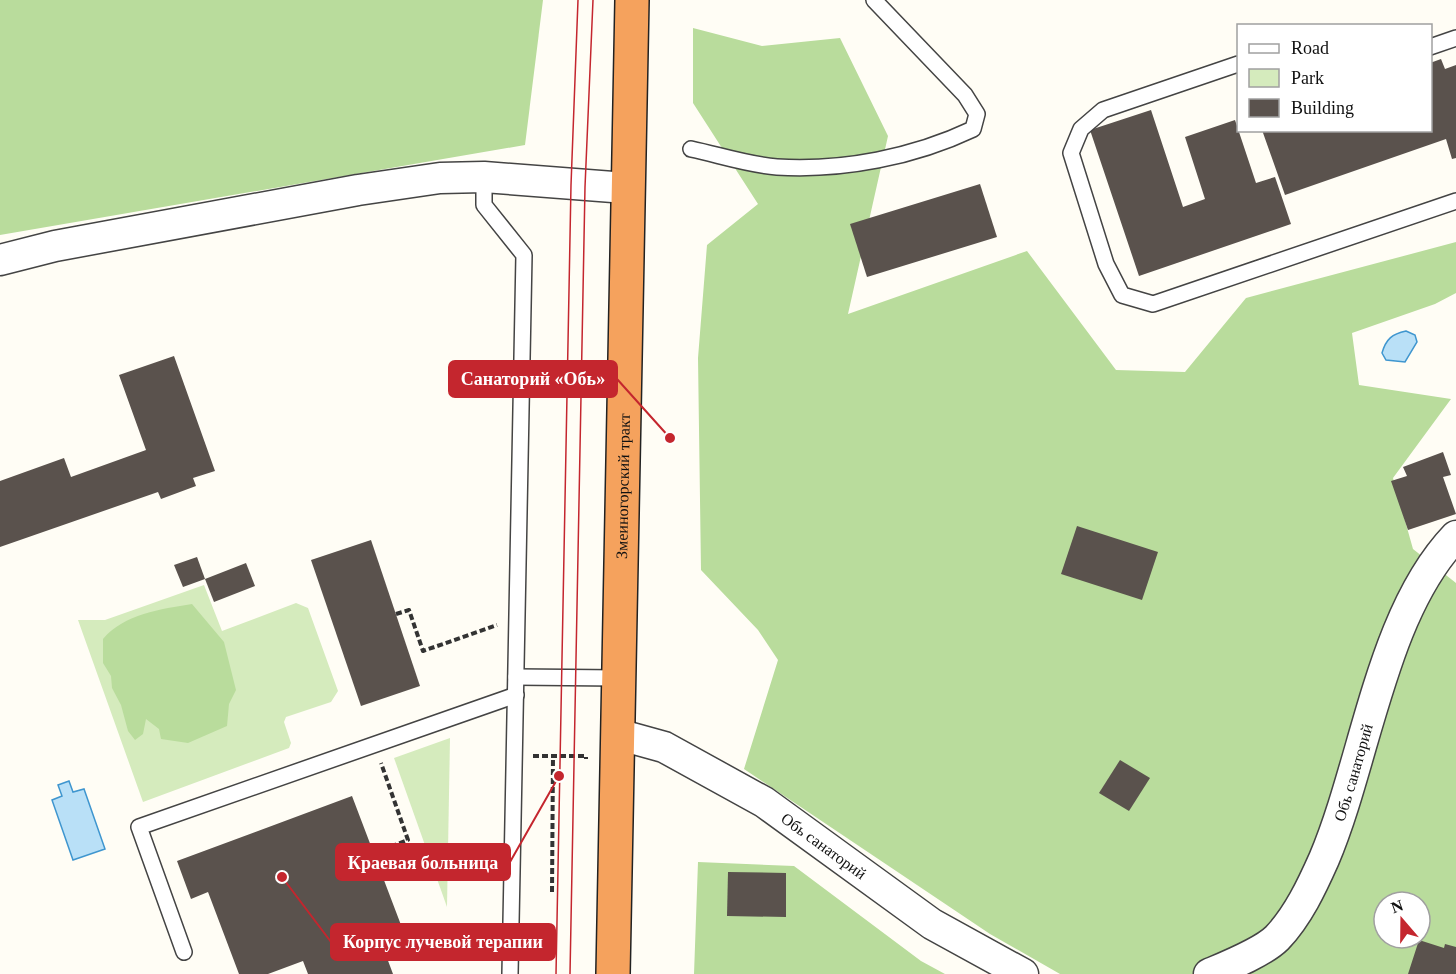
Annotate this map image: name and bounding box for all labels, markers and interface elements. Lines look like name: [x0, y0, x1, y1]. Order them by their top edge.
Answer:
legend: [1237, 24, 1432, 132]
text: Road: [1291, 38, 1329, 58]
text: Park: [1291, 68, 1324, 88]
text: Building: [1291, 98, 1354, 118]
callout: Санаторий «Обь»: [449, 361, 617, 397]
text: Санаторий «Обь»: [461, 369, 605, 389]
street label: Змеиногорский тракт: [613, 413, 633, 559]
street label: Обь санаторий: [1330, 721, 1376, 823]
street label: Обь санаторий: [778, 809, 870, 882]
callout: Краевая больница: [336, 844, 510, 880]
text: Краевая больница: [348, 853, 498, 873]
north arrow: [1372, 890, 1432, 950]
text: N: [1389, 896, 1406, 916]
callout: Корпус лучевой терапии: [331, 924, 555, 960]
text: Корпус лучевой терапии: [343, 932, 543, 952]

